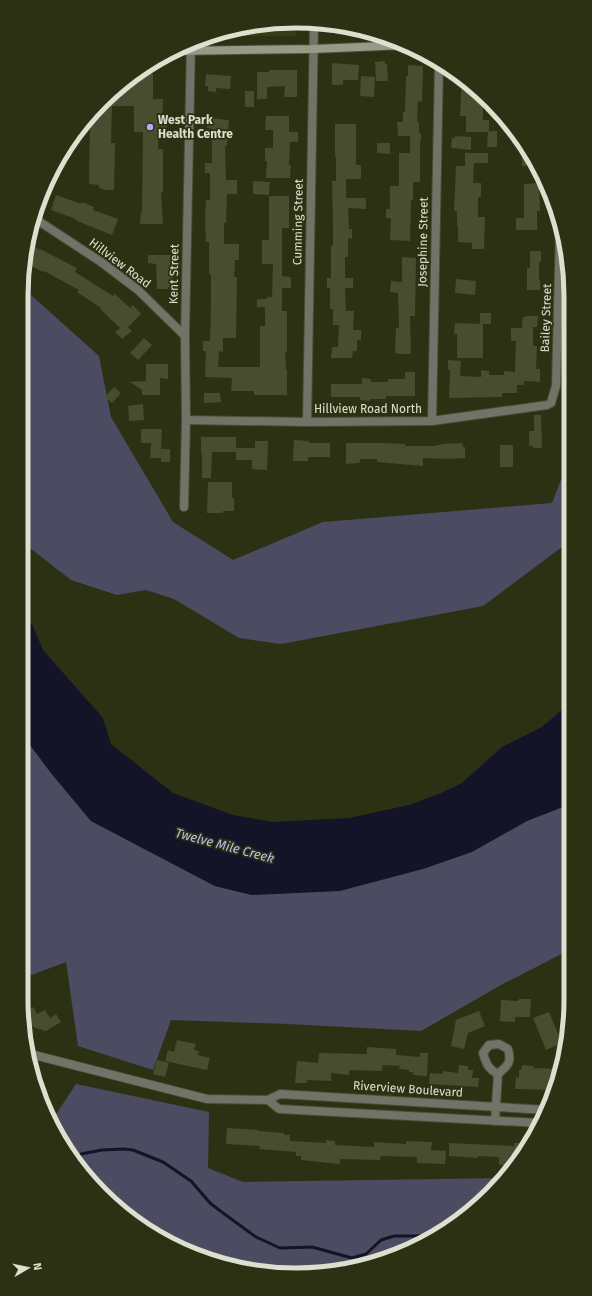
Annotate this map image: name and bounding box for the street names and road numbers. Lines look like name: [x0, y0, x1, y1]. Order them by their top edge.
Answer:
street label: Cumming Street: [290, 178, 306, 265]
street label: Josephine Street: [415, 196, 431, 287]
street label: Hillview Road: [86, 235, 154, 291]
street label: Kent Street: [166, 243, 182, 304]
street label: Bailey Street: [538, 283, 554, 353]
street label: Hillview Road North: [314, 402, 422, 416]
street label: Riverview Boulevard: [353, 1078, 463, 1100]

